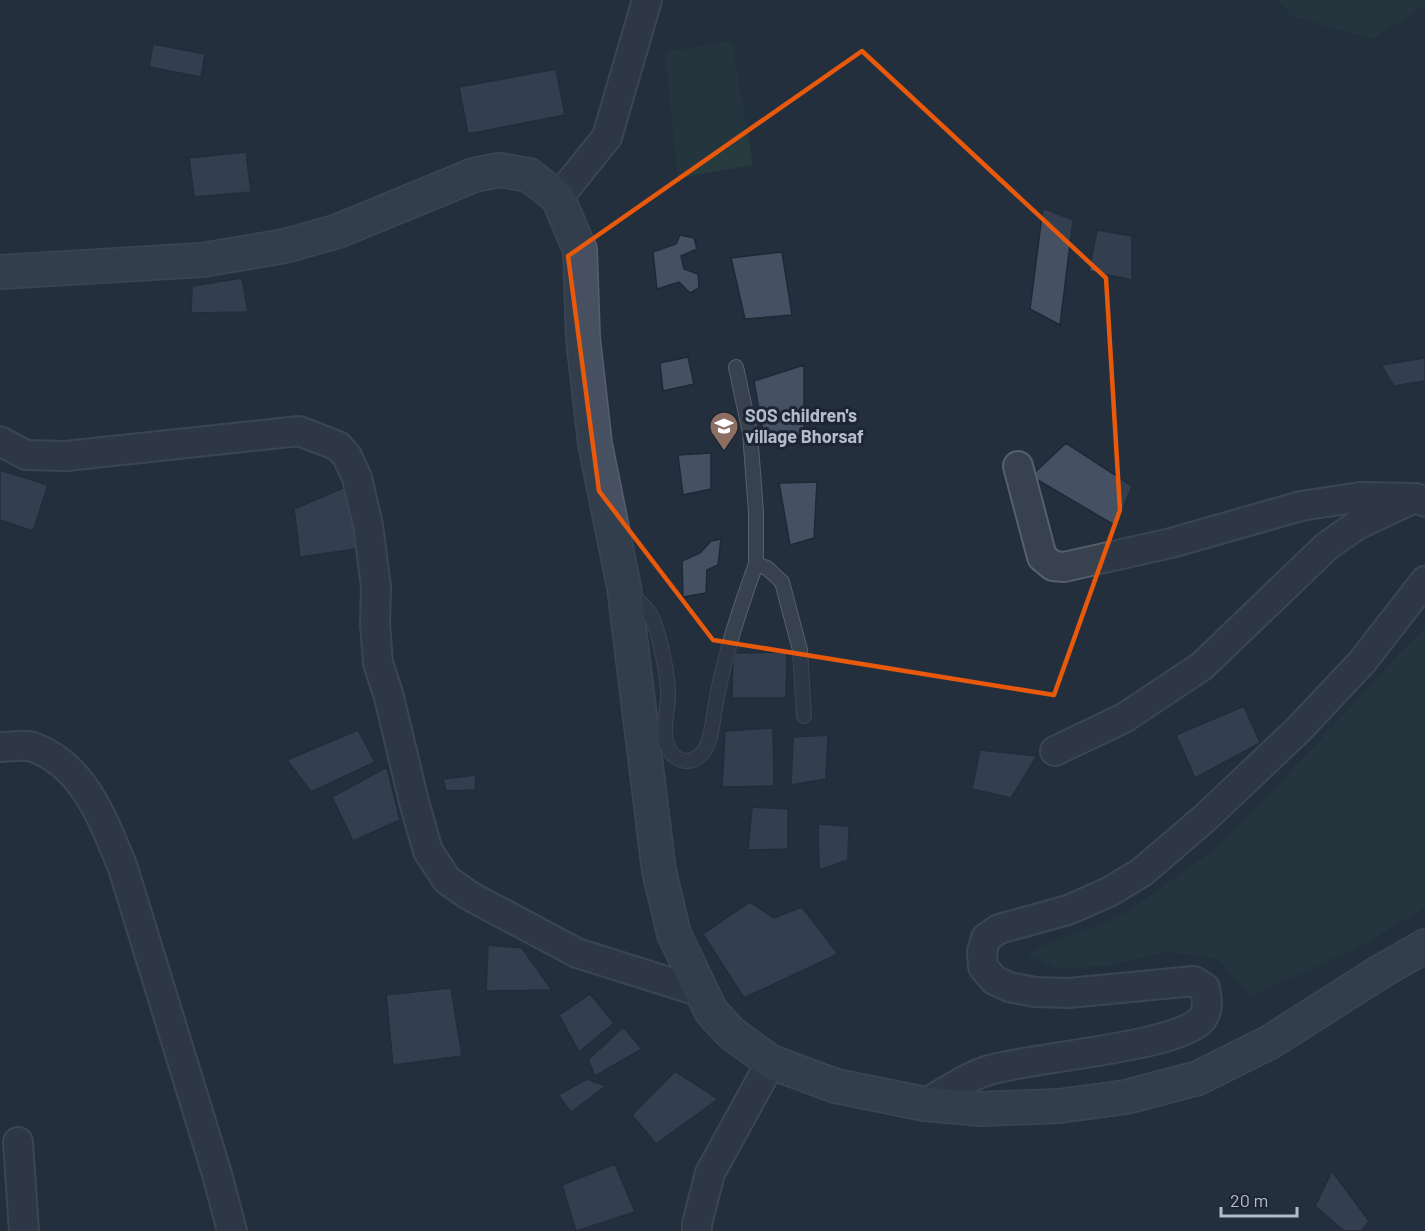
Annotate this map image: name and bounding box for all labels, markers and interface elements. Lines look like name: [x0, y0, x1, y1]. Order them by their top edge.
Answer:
place label: SOS children's village Bhorsaf: [745, 404, 864, 447]
school or university icon: SOS children's village Bhorsaf: [708, 410, 740, 452]
scale bar: [1221, 1180, 1298, 1218]
text: 20 m: [1230, 1189, 1268, 1211]

